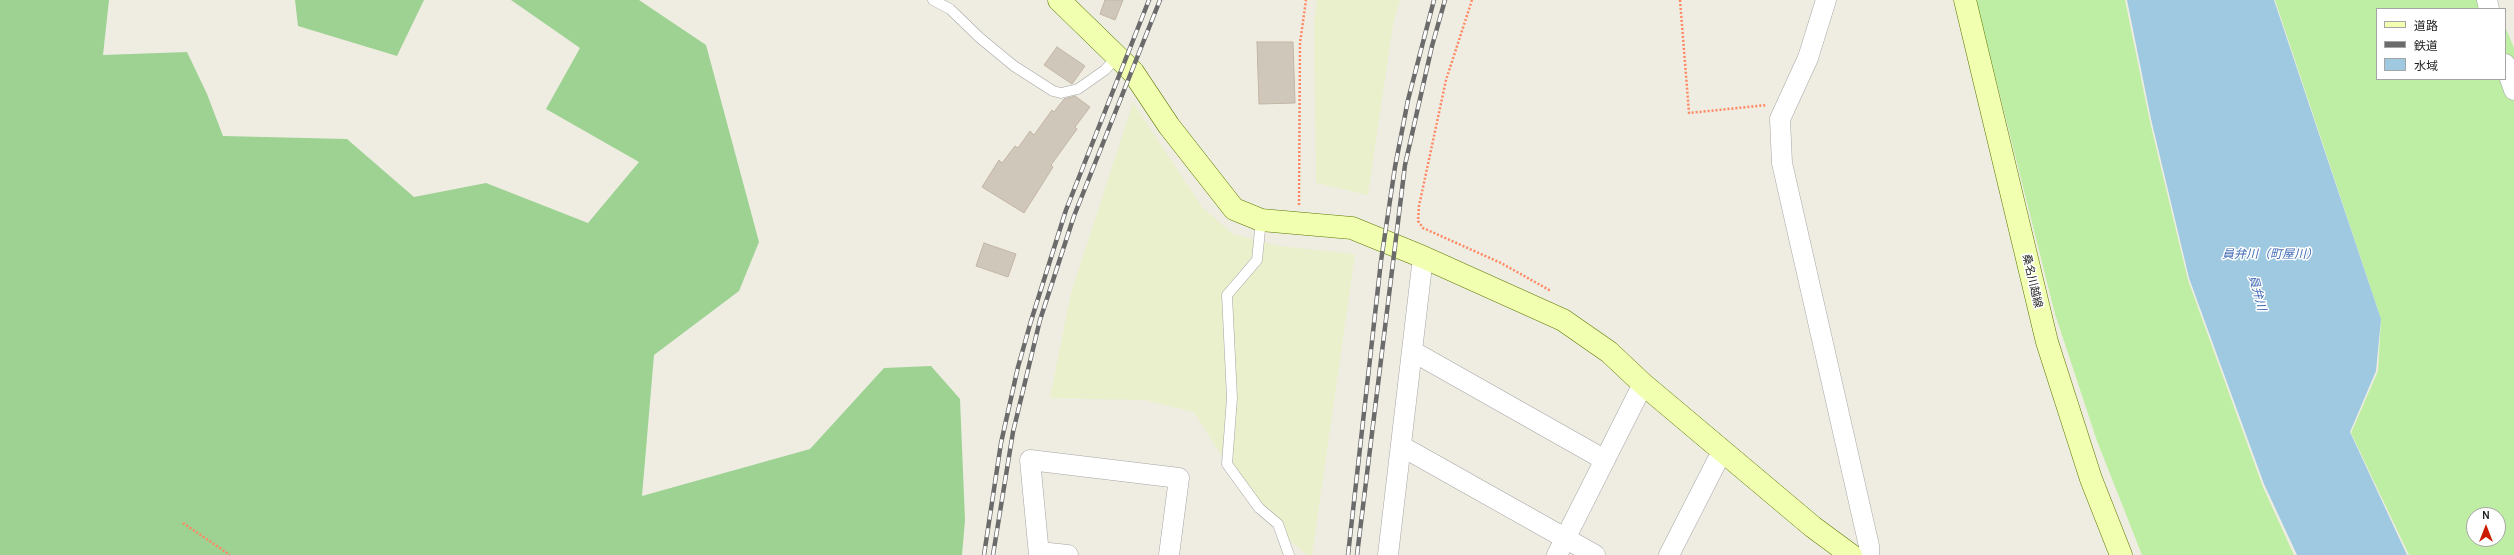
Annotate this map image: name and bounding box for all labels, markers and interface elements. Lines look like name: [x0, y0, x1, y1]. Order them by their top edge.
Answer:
legend: [2376, 8, 2506, 80]
text: 道路: [2414, 19, 2438, 33]
text: 鉄道: [2414, 39, 2438, 53]
text: 水域: [2414, 59, 2438, 73]
water label: 員弁川（町屋川）: [2222, 248, 2318, 262]
street label: 桑名川越線: [2019, 253, 2045, 309]
water label: 員弁川: [2245, 274, 2269, 312]
north arrow: [2466, 507, 2506, 547]
text: N: [2482, 509, 2490, 522]

